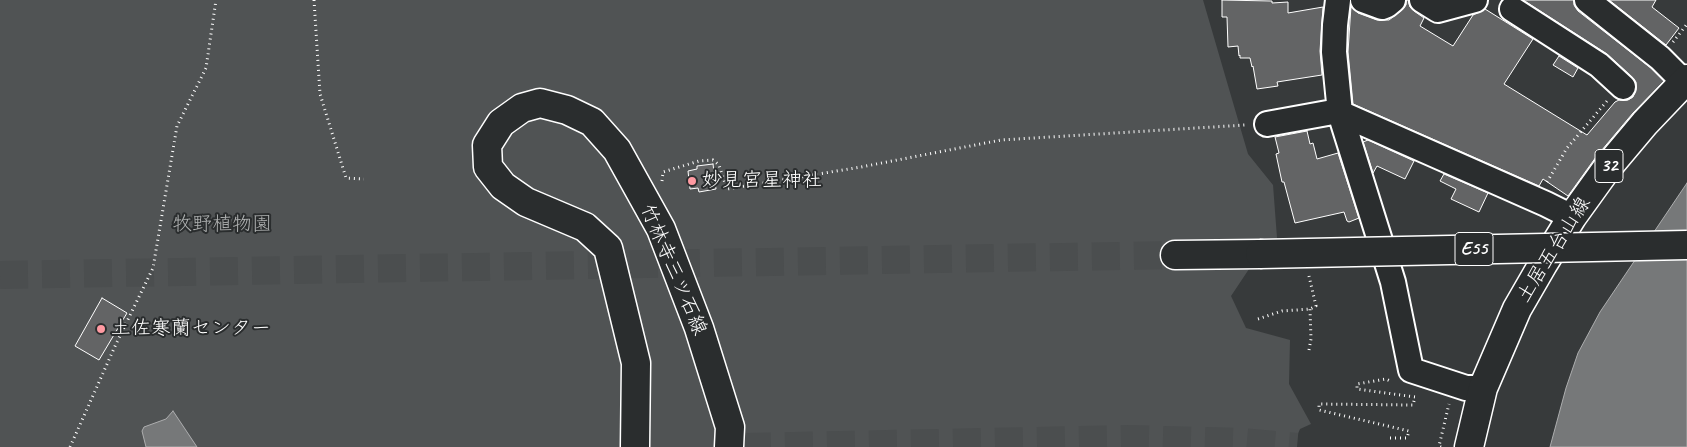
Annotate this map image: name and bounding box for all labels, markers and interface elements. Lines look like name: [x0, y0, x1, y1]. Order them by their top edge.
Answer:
road number: 32: [1595, 150, 1623, 182]
place label: 妙見宮星神社: [702, 169, 822, 193]
marker: 妙見宮星神社: [686, 175, 698, 187]
street label: 土居五台山線: [1512, 193, 1596, 307]
street label: 竹林寺三ツ石線: [635, 201, 711, 339]
park label: 牧野植物園: [172, 213, 272, 237]
road number: E55: [1455, 232, 1493, 266]
place label: 土佐寒蘭センター: [111, 317, 271, 341]
marker: 土佐寒蘭センター: [95, 323, 107, 335]

